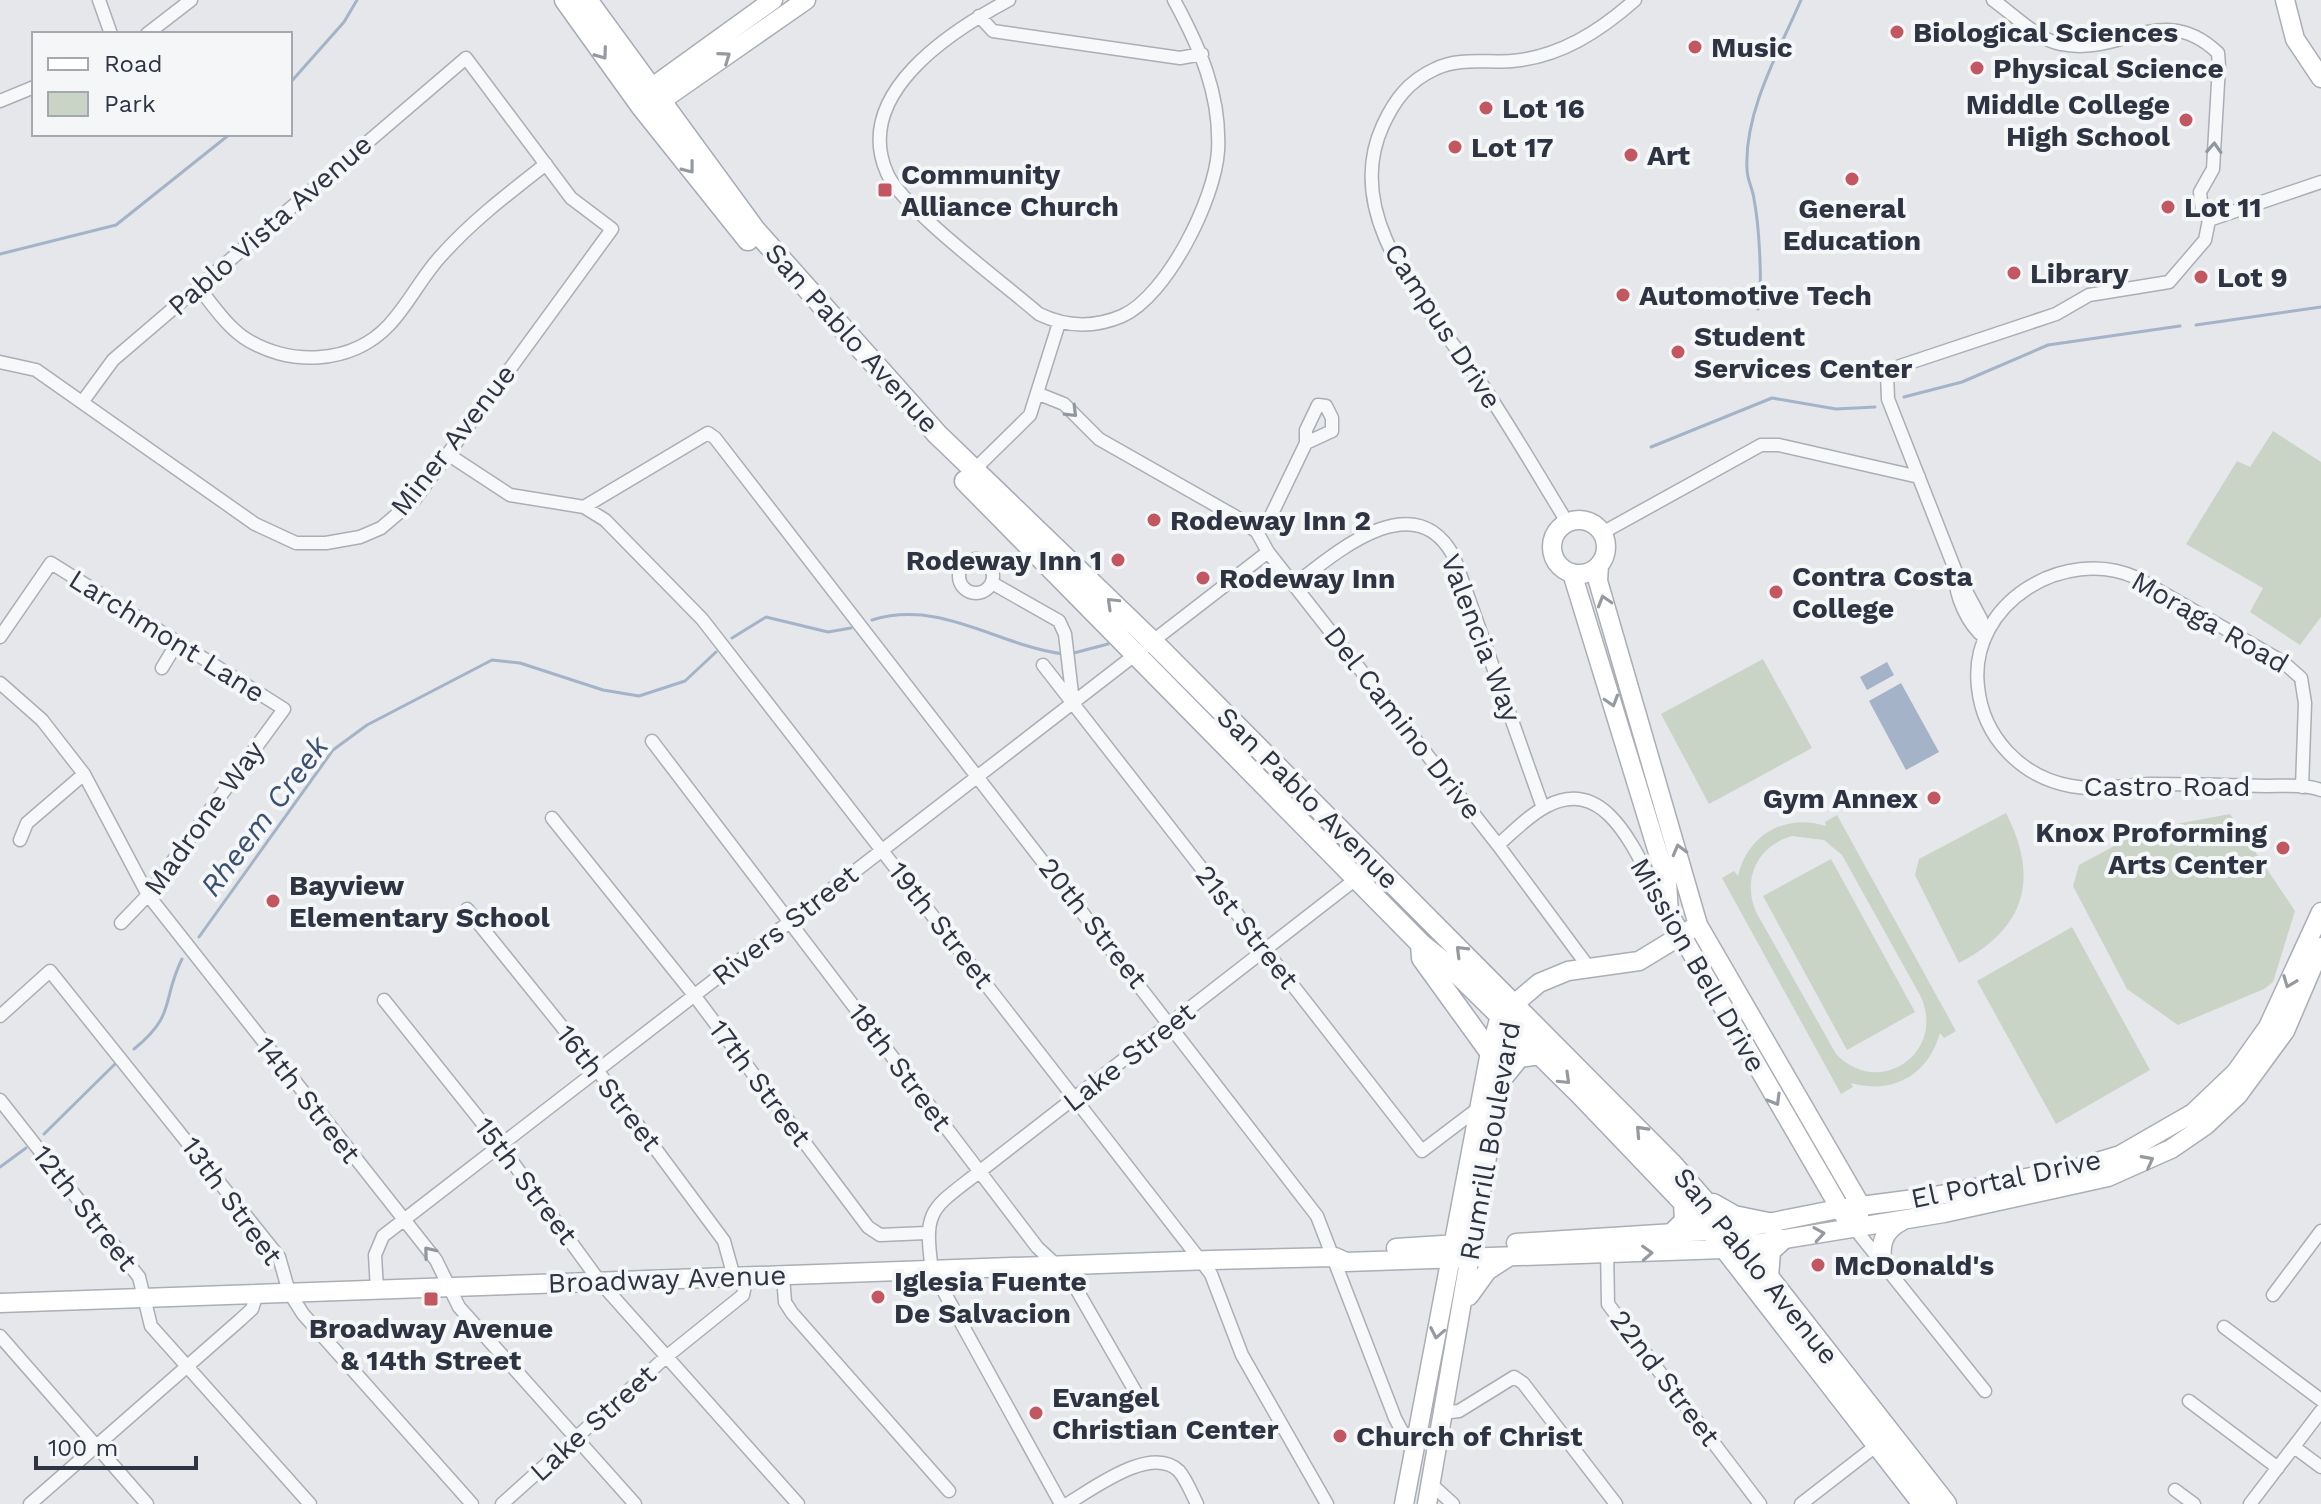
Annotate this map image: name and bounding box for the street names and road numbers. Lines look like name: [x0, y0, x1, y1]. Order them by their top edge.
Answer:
street label: Pablo Vista Avenue: [161, 128, 379, 322]
street label: San Pablo Avenue: [758, 236, 946, 440]
street label: Campus Drive: [1377, 237, 1509, 415]
street label: Miner Avenue: [384, 358, 522, 522]
street label: Valencia Way: [1434, 550, 1528, 727]
street label: Larchmont Lane: [63, 563, 271, 709]
street label: Moraga Road: [2126, 564, 2294, 680]
street label: Del Camino Drive: [1317, 620, 1489, 826]
street label: San Pablo Avenue: [1210, 700, 1406, 896]
street label: Madrone Way: [137, 734, 271, 902]
street label: Castro Road: [2083, 770, 2251, 803]
street label: 20th Street: [1032, 851, 1154, 995]
street label: Mission Bell Drive: [1623, 852, 1773, 1078]
street label: 19th Street: [881, 855, 1001, 995]
street label: Rivers Street: [705, 858, 865, 992]
street label: 21st Street: [1189, 859, 1306, 996]
street label: Lake Street: [1057, 995, 1202, 1119]
street label: 18th Street: [841, 997, 959, 1137]
street label: 17th Street: [702, 1013, 818, 1153]
street label: 16th Street: [550, 1018, 669, 1158]
street label: Rumrill Boulevard: [1453, 1019, 1527, 1263]
street label: 14th Street: [249, 1030, 368, 1170]
street label: 15th Street: [468, 1111, 585, 1251]
street label: 13th Street: [175, 1131, 290, 1272]
street label: 12th Street: [26, 1139, 144, 1278]
street label: El Portal Drive: [1908, 1143, 2104, 1215]
street label: San Pablo Avenue: [1666, 1161, 1846, 1371]
street label: Broadway Avenue: [547, 1258, 787, 1300]
street label: 22nd Street: [1603, 1304, 1727, 1453]
street label: Lake Street: [523, 1358, 663, 1488]

